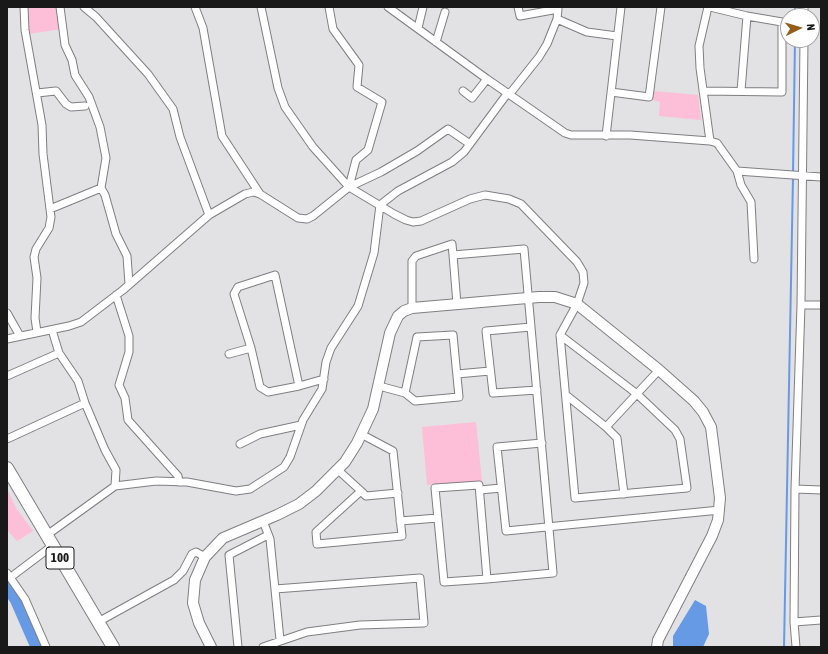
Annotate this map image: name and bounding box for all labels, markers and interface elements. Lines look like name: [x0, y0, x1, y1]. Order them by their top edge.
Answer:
north arrow: [780, 8, 820, 48]
text: N: [805, 23, 817, 31]
road number: 100: [46, 547, 74, 569]

